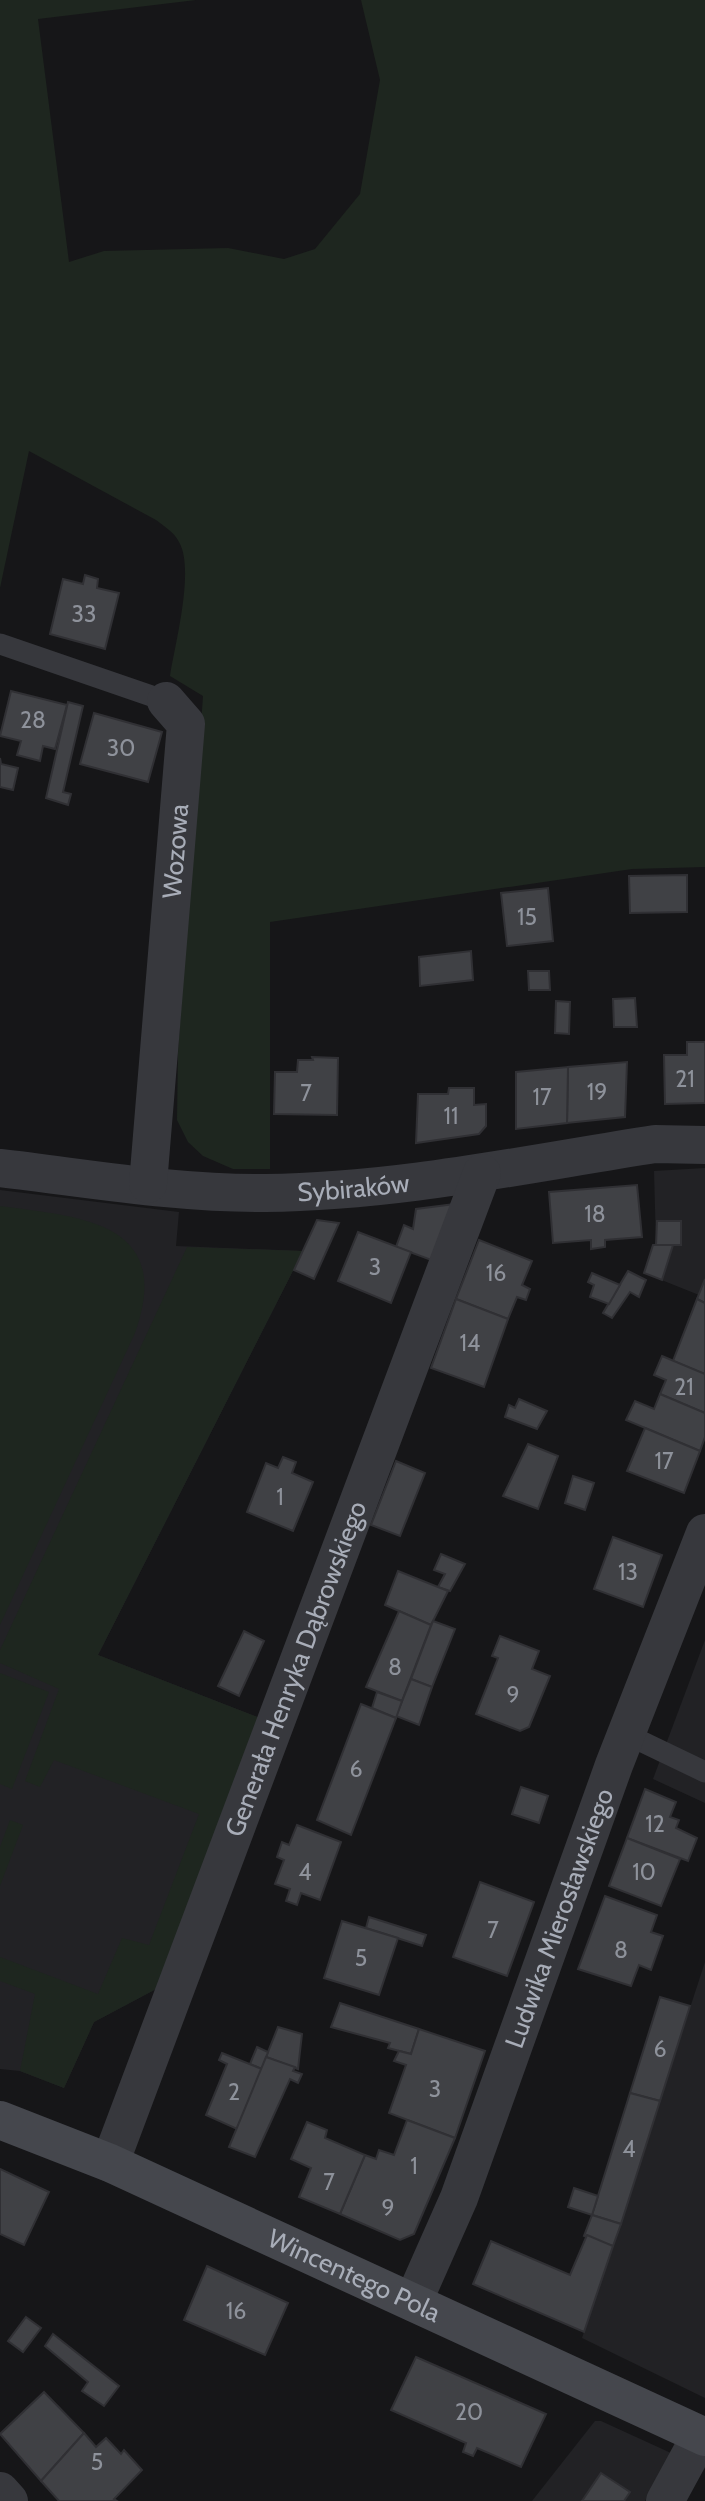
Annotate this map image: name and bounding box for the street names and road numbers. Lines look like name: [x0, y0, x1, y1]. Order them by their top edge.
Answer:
street label: Wozowa: [156, 802, 195, 900]
street label: Sybiraków: [297, 1167, 411, 1208]
street label: Generała Henryka Dąbrowskiego: [218, 1497, 373, 1841]
street label: Ludwika Mierosławskiego: [498, 1784, 620, 2052]
street label: Wincentego Pola: [263, 2222, 446, 2329]

